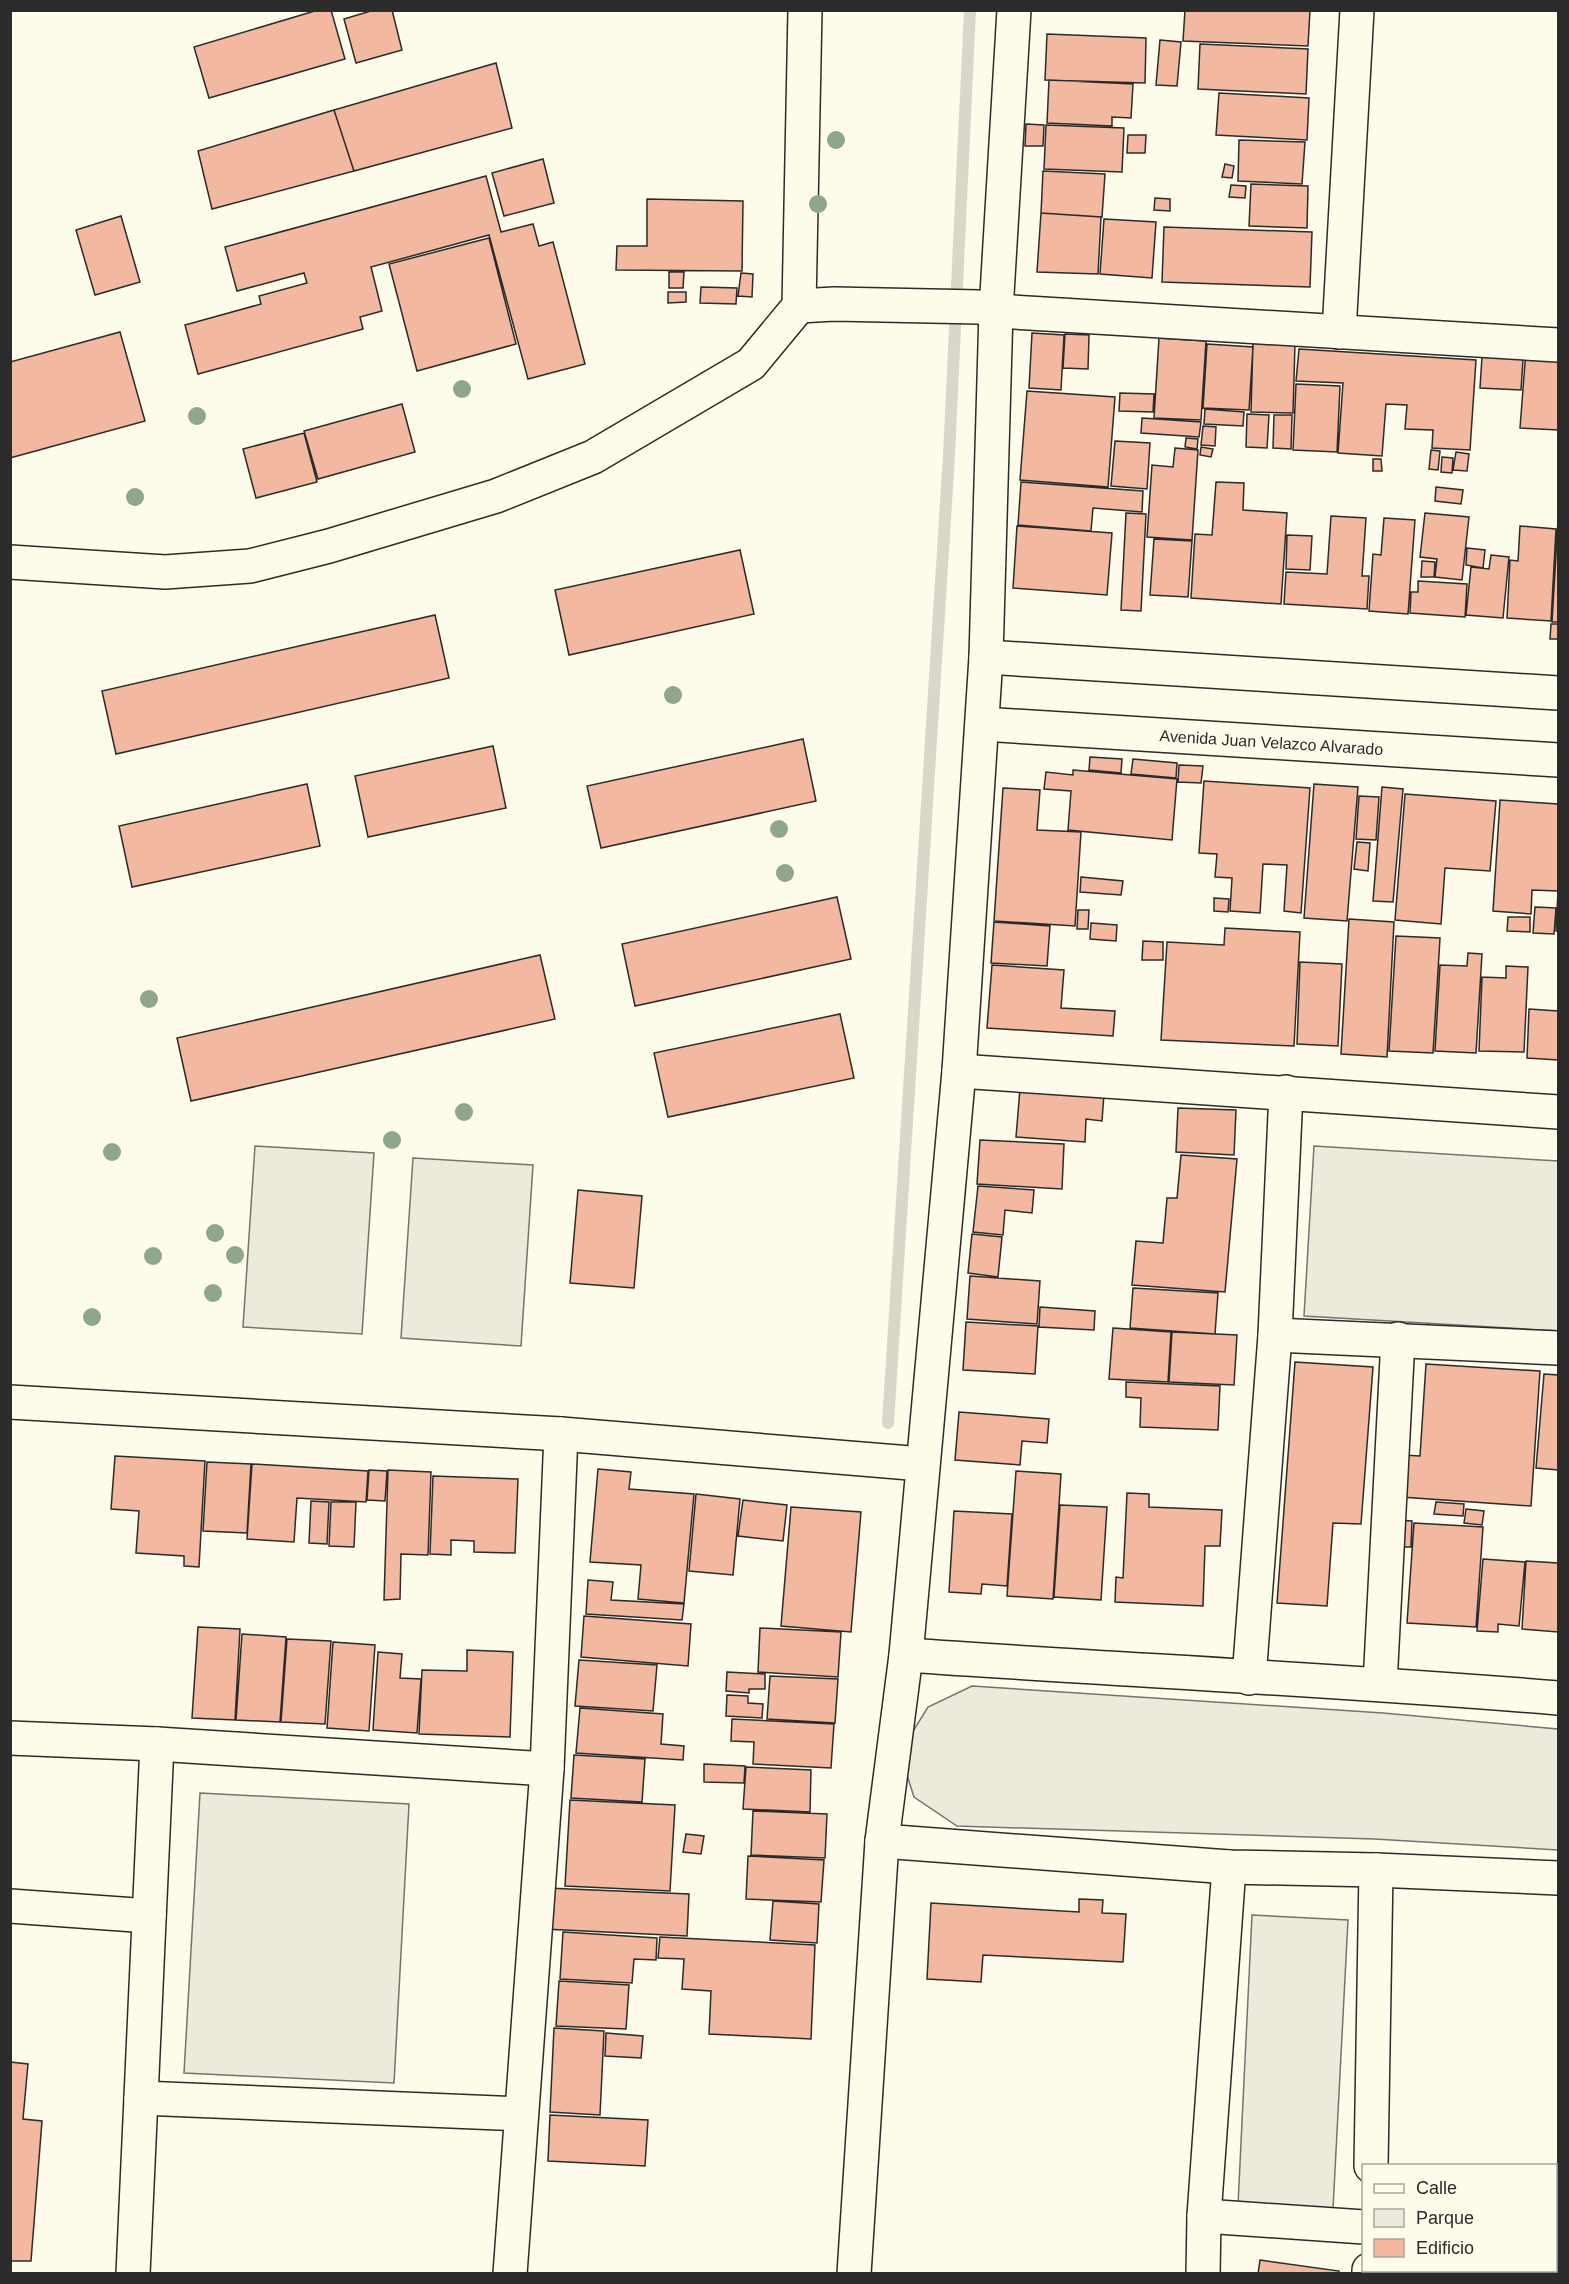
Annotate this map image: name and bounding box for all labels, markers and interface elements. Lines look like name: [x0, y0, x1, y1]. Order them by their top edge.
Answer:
street label: Avenida Juan Velazco Alvarado: [1159, 727, 1384, 758]
legend: [1362, 2164, 1557, 2272]
text: Calle: [1416, 2178, 1457, 2198]
text: Parque: [1416, 2208, 1474, 2228]
text: Edificio: [1416, 2238, 1474, 2258]

